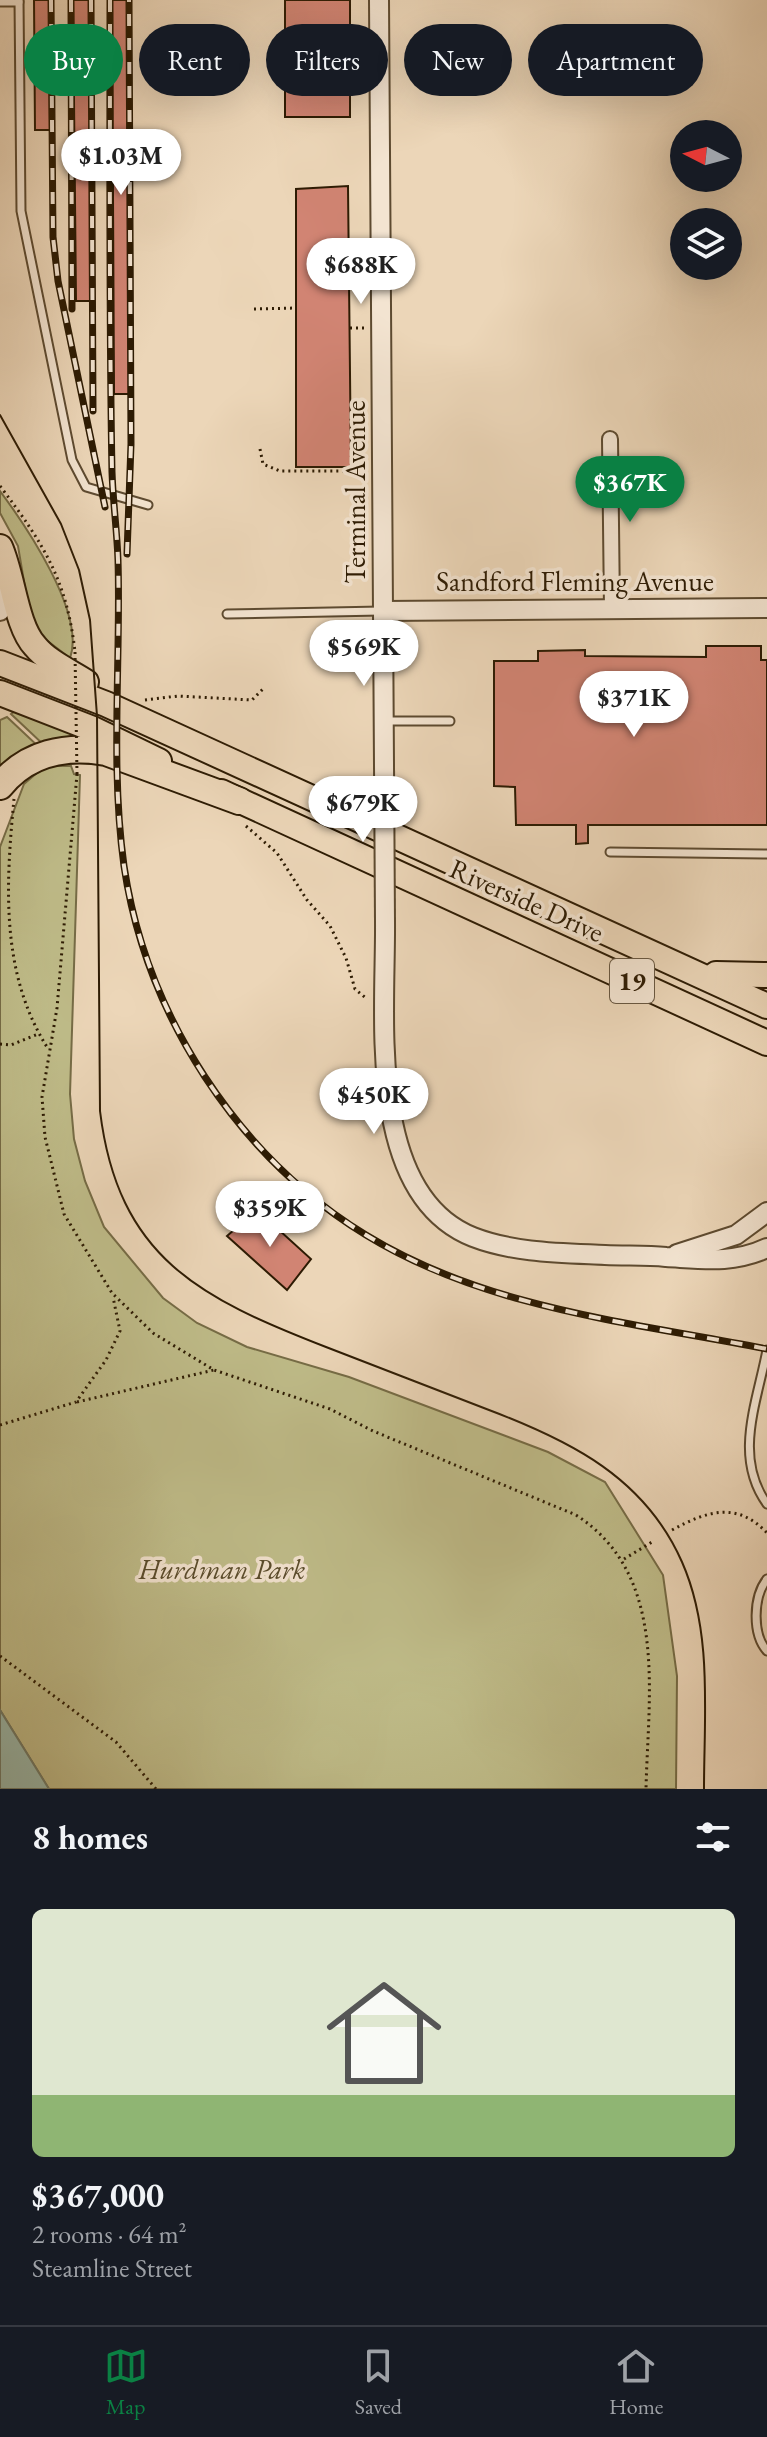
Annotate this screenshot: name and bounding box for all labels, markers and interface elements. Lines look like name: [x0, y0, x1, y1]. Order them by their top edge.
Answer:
chip: Buy: [24, 24, 123, 96]
chip: Rent: [139, 24, 250, 96]
chip: Filters: [266, 24, 388, 96]
chip: New: [404, 24, 512, 96]
chip: Apartment: [528, 24, 703, 96]
north arrow: [670, 120, 742, 192]
map controls: [670, 120, 742, 280]
pin: $1.03M: [56, 129, 186, 197]
text: $1.03M: [79, 138, 163, 172]
button: layers: [670, 208, 742, 280]
pin: $688K: [305, 238, 417, 306]
text: $688K: [324, 247, 398, 281]
street label: Terminal Avenue: [337, 400, 373, 584]
pin: $367K: [574, 456, 686, 524]
text: $367K: [593, 465, 667, 499]
street label: Sandford Fleming Avenue: [436, 563, 714, 599]
pin: $569K: [308, 620, 420, 688]
text: $569K: [327, 629, 401, 663]
pin: $371K: [578, 671, 690, 739]
text: $371K: [597, 680, 671, 714]
pin: $679K: [307, 776, 419, 844]
text: $679K: [326, 785, 400, 819]
street label: Riverside Drive: [444, 850, 610, 950]
road number: 19: [610, 959, 654, 1003]
pin: $450K: [318, 1068, 430, 1136]
text: $450K: [337, 1077, 411, 1111]
pin: $359K: [214, 1181, 326, 1249]
text: $359K: [233, 1190, 307, 1224]
park label: Hurdman Park: [138, 1551, 306, 1587]
text: 8 homes: [32, 1815, 148, 1859]
icon: filters: [691, 1815, 735, 1859]
icon: home: [312, 1961, 456, 2105]
text: $367,000: [32, 2173, 164, 2217]
text: 2 rooms · 64 m²: [32, 2217, 187, 2251]
text: Steamline Street: [32, 2251, 192, 2285]
tab: Map: [104, 2344, 148, 2421]
tab: Saved: [355, 2344, 402, 2421]
tab: Home: [609, 2344, 663, 2421]

